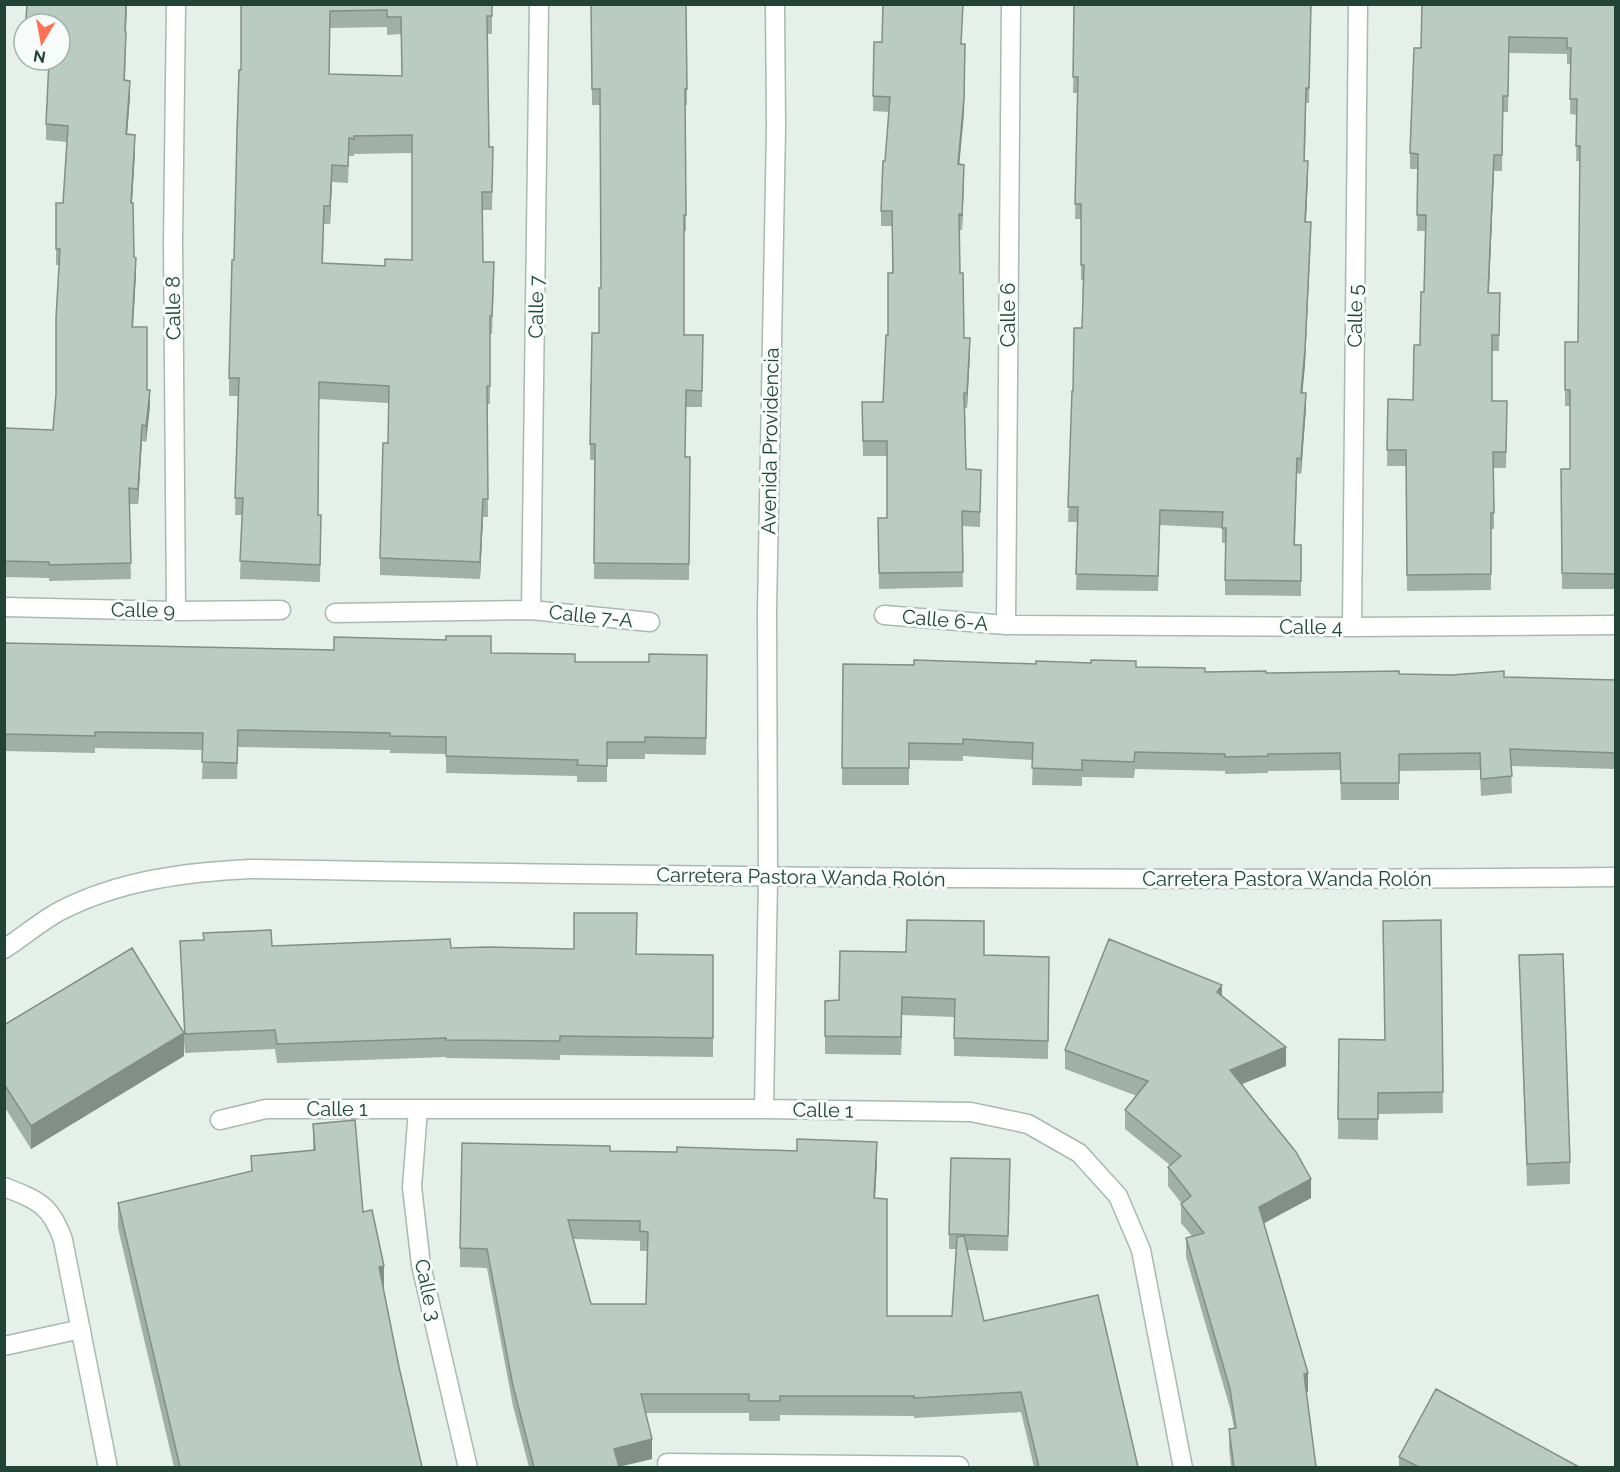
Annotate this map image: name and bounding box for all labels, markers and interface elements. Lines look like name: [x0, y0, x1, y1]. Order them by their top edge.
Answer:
north arrow: [12, 12, 72, 72]
text: N: [32, 46, 47, 67]
street label: Calle 7: [523, 275, 549, 339]
street label: Calle 8: [160, 276, 186, 340]
street label: Calle 6: [996, 283, 1020, 347]
street label: Calle 5: [1342, 284, 1368, 348]
street label: Avenida Providencia: [756, 347, 784, 535]
street label: Calle 9: [111, 597, 175, 623]
street label: Calle 7-A: [548, 600, 635, 632]
street label: Calle 6-A: [901, 604, 989, 636]
street label: Calle 4: [1279, 615, 1343, 639]
street label: Carretera Pastora Wanda Rolón: [656, 862, 946, 892]
street label: Carretera Pastora Wanda Rolón: [1142, 867, 1432, 891]
street label: Calle 1: [307, 1097, 368, 1121]
street label: Calle 1: [792, 1097, 854, 1123]
street label: Calle 3: [410, 1257, 446, 1323]

